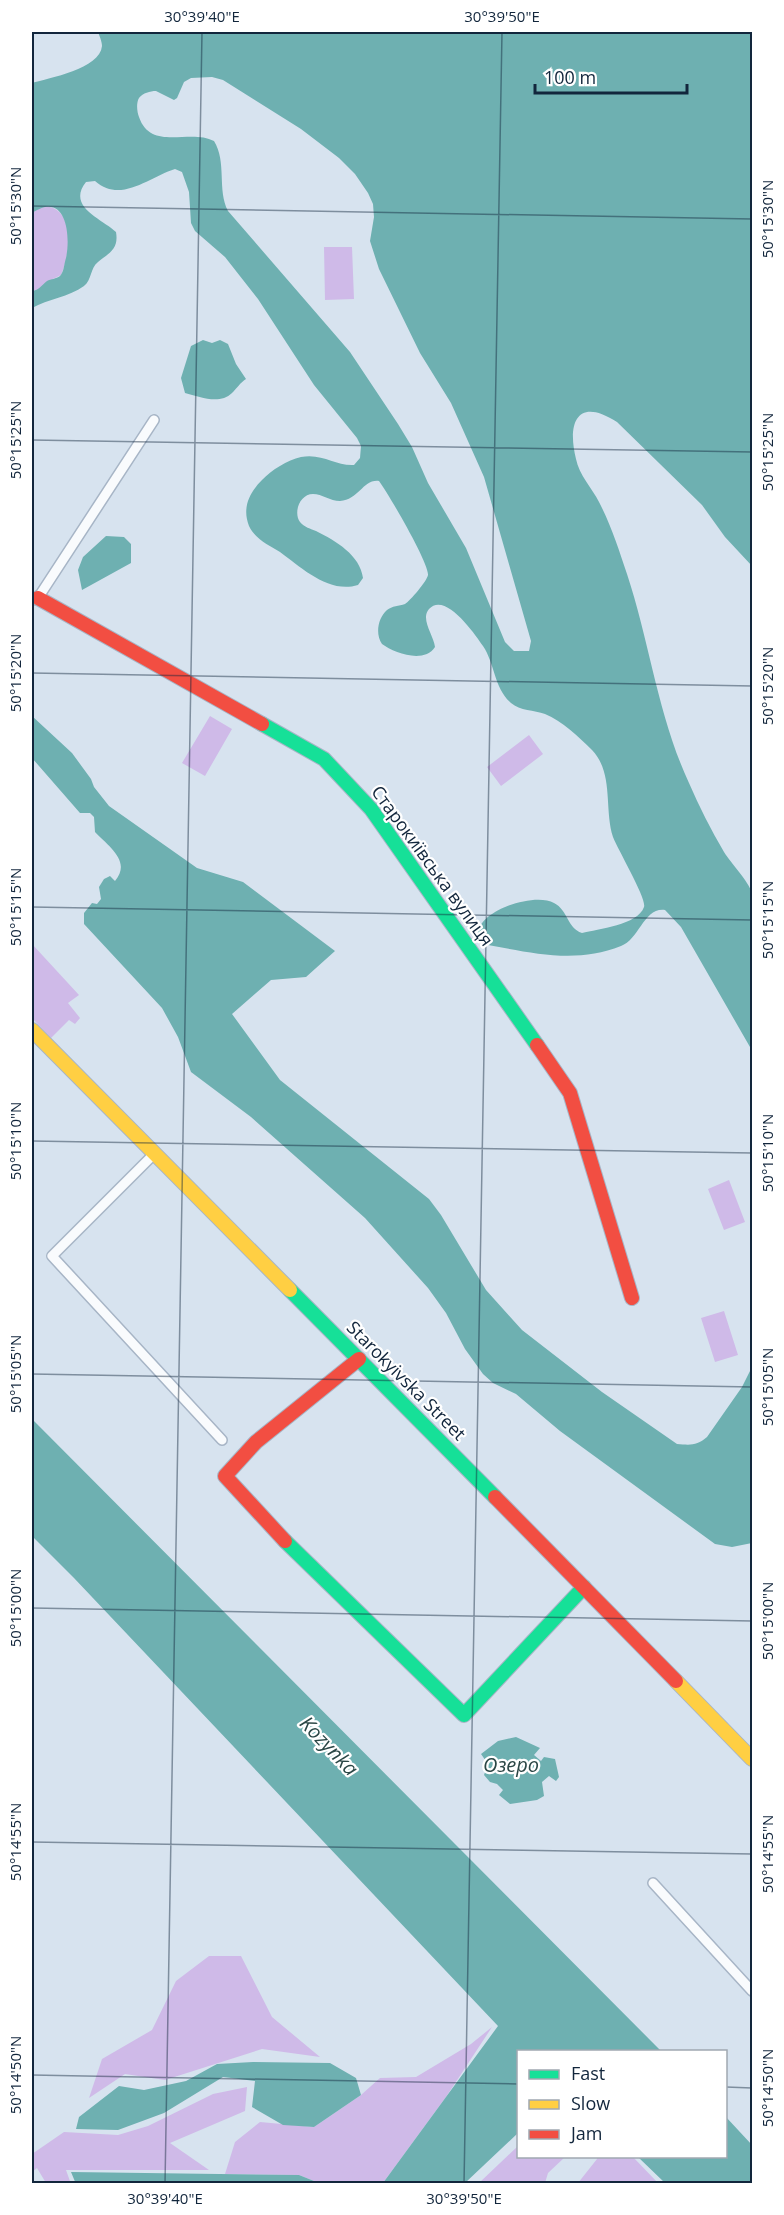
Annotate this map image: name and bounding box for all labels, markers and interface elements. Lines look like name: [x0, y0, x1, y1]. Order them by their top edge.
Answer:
text: 30°39'40"E: [164, 6, 240, 26]
text: 30°39'50"E: [464, 6, 540, 26]
scale bar: [535, 57, 686, 95]
text: 100 m: [544, 65, 596, 89]
text: 50°15'30"N: [5, 167, 25, 245]
text: 50°15'30"N: [757, 180, 777, 258]
text: 50°15'25"N: [5, 401, 25, 479]
text: 50°15'25"N: [757, 413, 777, 491]
text: 50°15'20"N: [5, 634, 25, 712]
text: 50°15'20"N: [757, 647, 777, 725]
street label: Старокиївська вулиця: [366, 780, 499, 950]
text: 50°15'15"N: [5, 868, 25, 946]
text: 50°15'15"N: [757, 881, 777, 959]
text: 50°15'10"N: [5, 1102, 25, 1180]
text: 50°15'10"N: [757, 1114, 777, 1192]
street label: Starokyivska Street: [342, 1315, 472, 1445]
text: 50°15'05"N: [5, 1335, 25, 1413]
text: 50°15'05"N: [757, 1348, 777, 1426]
text: 50°15'00"N: [5, 1569, 25, 1647]
text: 50°15'00"N: [757, 1582, 777, 1660]
water label: Kozynka: [294, 1710, 364, 1781]
water label: Озеро: [483, 1751, 539, 1778]
text: 50°14'55"N: [5, 1803, 25, 1881]
text: 50°14'55"N: [757, 1815, 777, 1893]
text: 50°14'50"N: [5, 2036, 25, 2114]
text: 50°14'50"N: [757, 2049, 777, 2127]
legend: [517, 2050, 727, 2158]
text: Fast: [571, 2061, 605, 2085]
text: Slow: [571, 2091, 610, 2115]
text: Jam: [569, 2121, 603, 2145]
text: 30°39'40"E: [127, 2188, 203, 2208]
text: 30°39'50"E: [426, 2188, 502, 2208]

